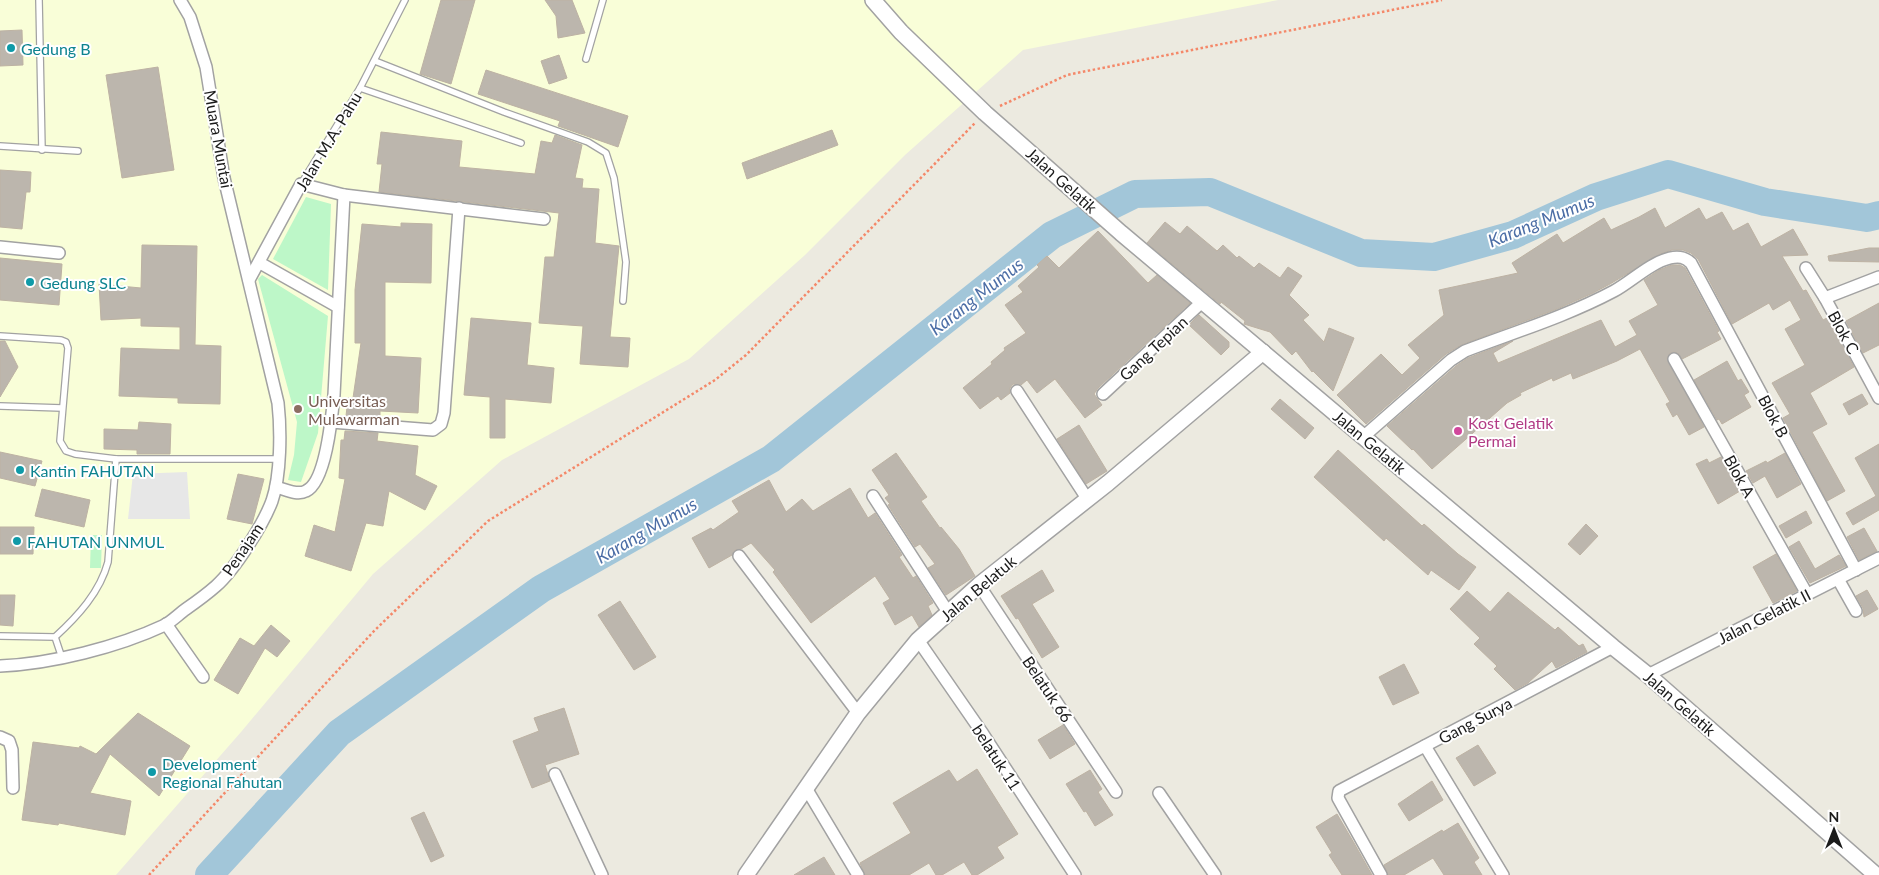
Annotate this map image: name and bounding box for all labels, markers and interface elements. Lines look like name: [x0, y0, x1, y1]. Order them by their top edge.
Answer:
place label: Gedung B: [21, 39, 91, 58]
marker: Gedung B: [5, 42, 17, 54]
street label: Muara Muntai: [201, 88, 237, 190]
street label: Jalan M.A. Pahu: [291, 88, 365, 194]
street label: Jalan Gelatik: [1023, 143, 1102, 217]
water label: Karang Mumus: [1484, 189, 1598, 251]
water label: Karang Mumus: [925, 253, 1027, 339]
place label: Gedung SLC: [40, 273, 127, 292]
marker: Gedung SLC: [24, 276, 36, 288]
street label: Blok C: [1825, 307, 1864, 357]
street label: Gang Tepian: [1115, 312, 1191, 384]
place label: Universitas Mulawarman: [308, 391, 400, 428]
street label: Blok B: [1755, 391, 1793, 441]
marker: Universitas Mulawarman: [292, 403, 304, 415]
street label: Jalan Gelatik: [1330, 406, 1411, 478]
place label: Kost Gelatik Permai: [1468, 413, 1554, 450]
marker: Kost Gelatik Permai: [1452, 425, 1464, 437]
street label: Blok A: [1721, 451, 1759, 501]
place label: Kantin FAHUTAN: [30, 461, 155, 480]
marker: Kantin FAHUTAN: [14, 464, 26, 476]
water label: Karang Mumus: [592, 492, 700, 568]
street label: Penajam: [217, 519, 267, 579]
place label: FAHUTAN UNMUL: [27, 532, 164, 551]
marker: FAHUTAN UNMUL: [11, 535, 23, 547]
street label: Jalan Belatuk: [937, 551, 1020, 625]
street label: Jalan Gelatik II: [1714, 584, 1814, 648]
street label: Belatuk 66: [1019, 652, 1077, 726]
street label: Jalan Gelatik: [1640, 667, 1720, 740]
street label: Gang Surya: [1435, 693, 1515, 747]
street label: belatuk 11: [969, 721, 1025, 793]
place label: Development Regional Fahutan: [162, 754, 282, 791]
marker: Development Regional Fahutan: [146, 766, 158, 778]
north arrow: [1809, 805, 1859, 855]
text: N: [1829, 808, 1839, 825]

